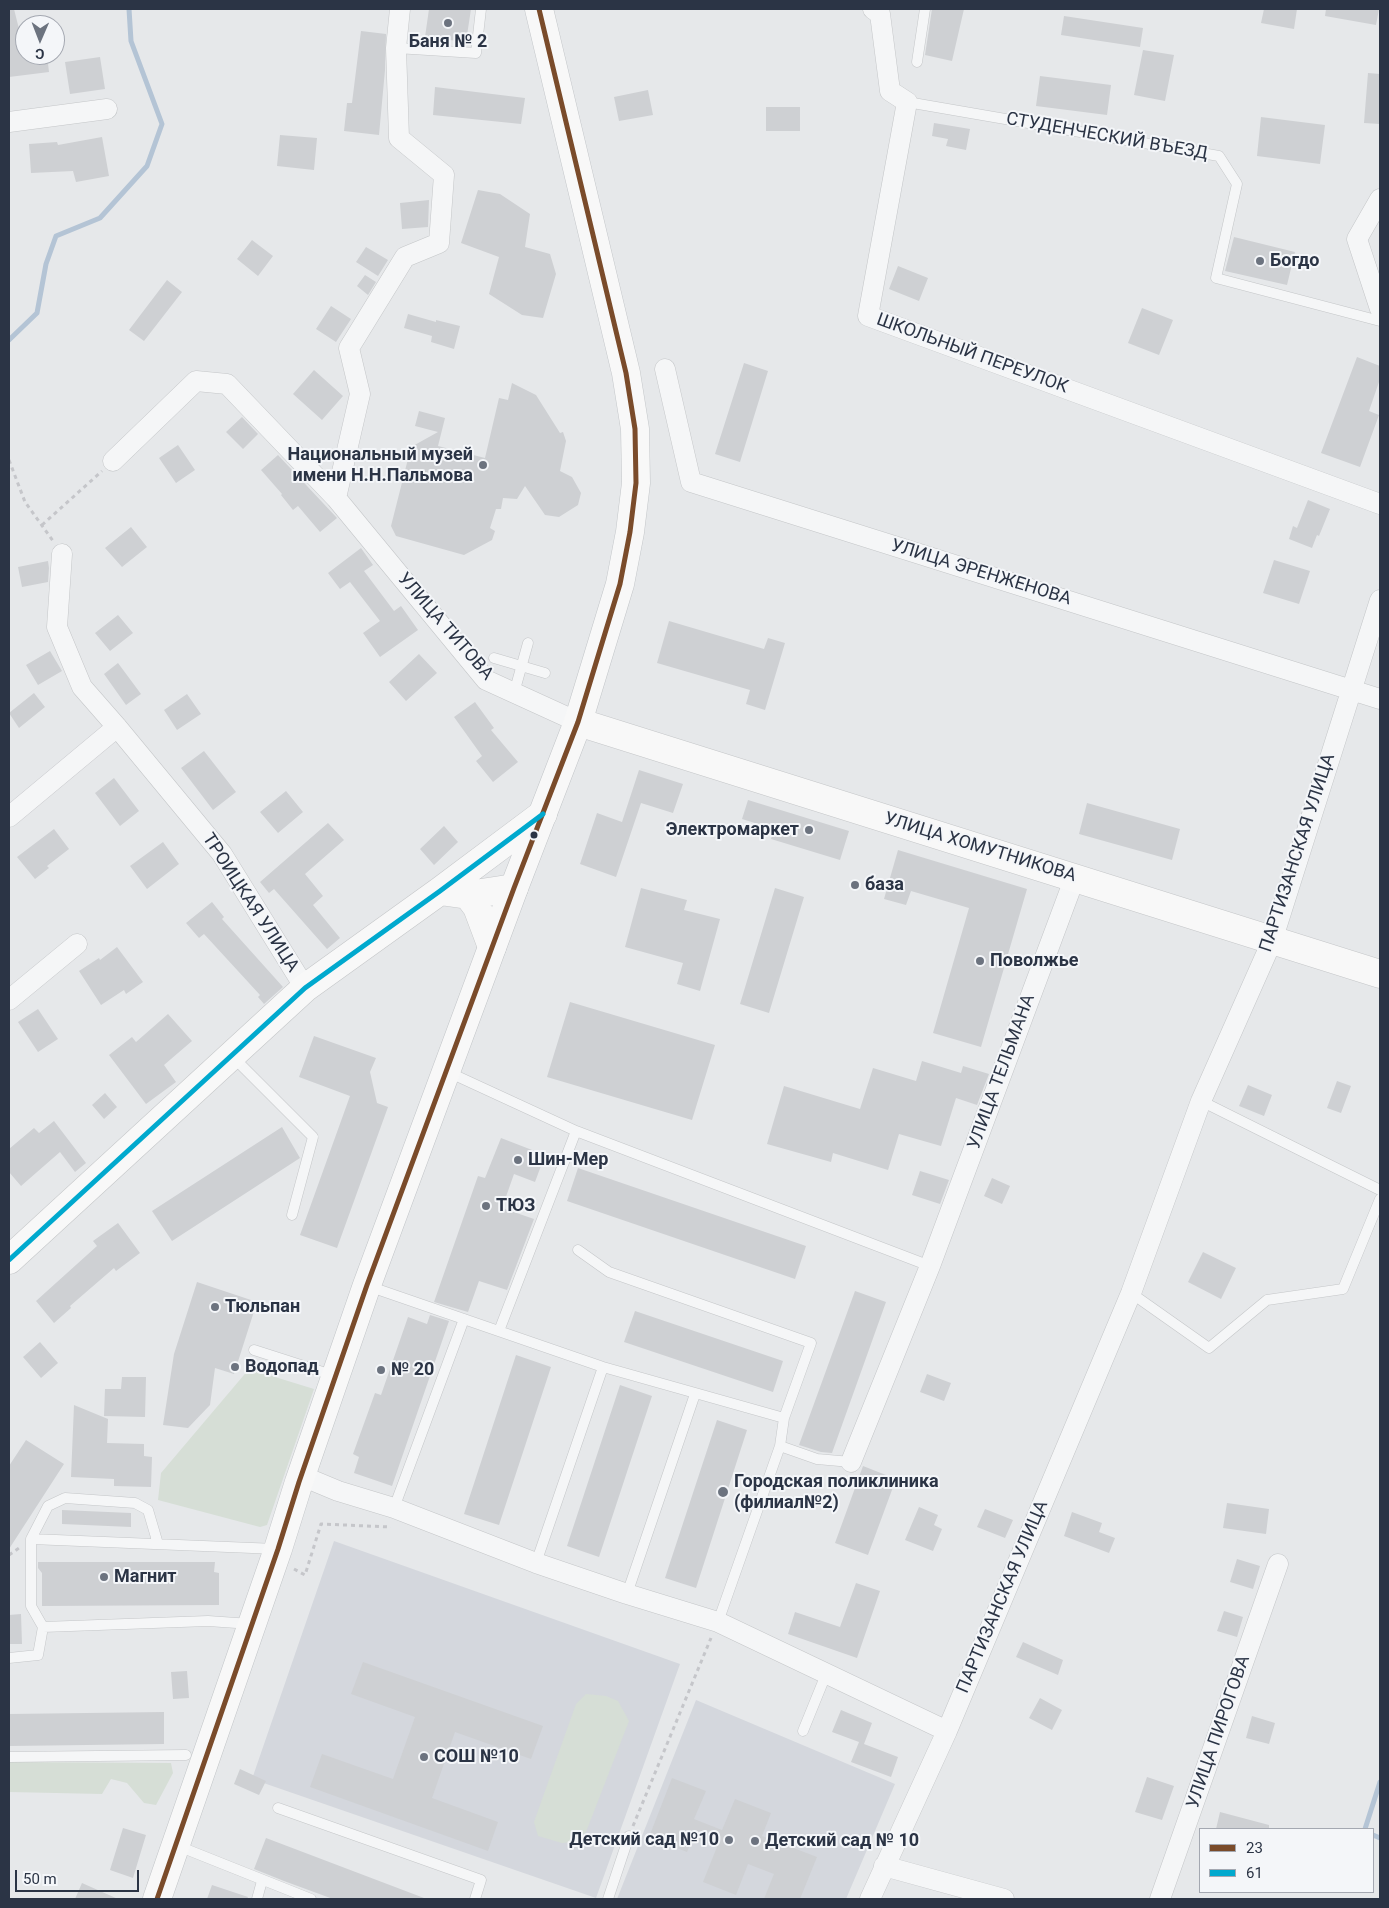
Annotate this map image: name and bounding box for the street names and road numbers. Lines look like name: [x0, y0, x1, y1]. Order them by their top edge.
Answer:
street label: СТУДЕНЧЕСКИЙ ВЪЕЗД: [1004, 109, 1210, 165]
street label: ШКОЛЬНЫЙ ПЕРЕУЛОК: [873, 309, 1071, 399]
street label: УЛИЦА ЭРЕНЖЕНОВА: [888, 535, 1074, 611]
street label: УЛИЦА ТИТОВА: [393, 569, 497, 685]
street label: ПАРТИЗАНСКАЯ УЛИЦА: [1256, 751, 1340, 955]
street label: УЛИЦА ХОМУТНИКОВА: [881, 808, 1079, 888]
street label: ТРОИЦКАЯ УЛИЦА: [197, 830, 303, 976]
street label: УЛИЦА ТЕЛЬМАНА: [964, 992, 1040, 1152]
street label: ПАРТИЗАНСКАЯ УЛИЦА: [953, 1497, 1053, 1697]
street label: УЛИЦА ПИРОГОВА: [1183, 1653, 1255, 1811]

